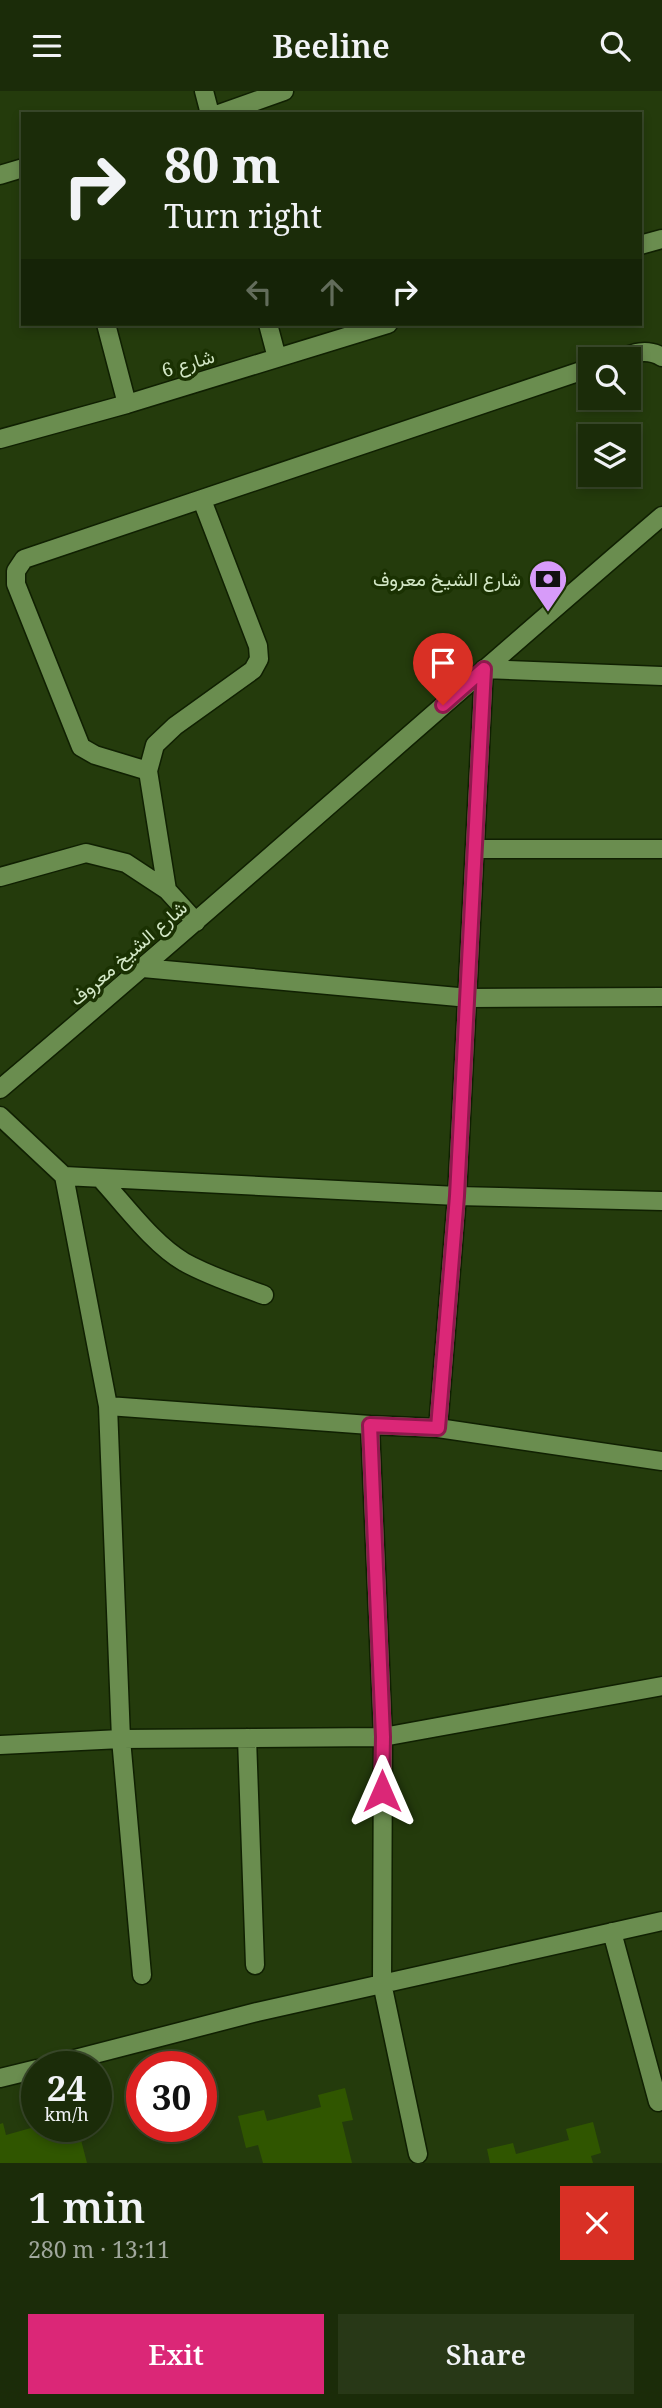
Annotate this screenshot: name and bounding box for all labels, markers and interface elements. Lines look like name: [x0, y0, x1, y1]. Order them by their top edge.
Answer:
text: Beeline: [272, 24, 390, 67]
icon: menu: [28, 27, 66, 65]
icon: search: [596, 27, 634, 65]
text: 80 m: [164, 131, 280, 197]
icon: right: [49, 140, 140, 231]
text: Turn right: [164, 194, 322, 237]
icon: left: [240, 273, 278, 311]
icon: ahead: [313, 273, 351, 311]
icon: right: [386, 273, 424, 311]
street label: شارع 6: [158, 343, 218, 383]
map controls: [578, 347, 641, 487]
button: search: [578, 347, 641, 410]
button: layers: [578, 424, 641, 487]
bank icon: شارع الشيخ معروف: [527, 558, 569, 613]
place label: شارع الشيخ معروف: [373, 566, 521, 593]
pin: [413, 633, 473, 705]
icon: arrive: [424, 644, 462, 682]
street label: شارع الشيخ معروف: [64, 895, 193, 1012]
position arrow: [345, 1754, 419, 1828]
speed limit sign: 30: [126, 2051, 217, 2142]
text: 24: [47, 2064, 86, 2111]
text: km/h: [44, 2102, 89, 2126]
text: 1 min: [28, 2178, 145, 2235]
button: close: [560, 2186, 634, 2260]
text: 280 m · 13:11: [28, 2233, 170, 2265]
button: Exit: [28, 2314, 324, 2394]
button: Share: [338, 2314, 634, 2394]

